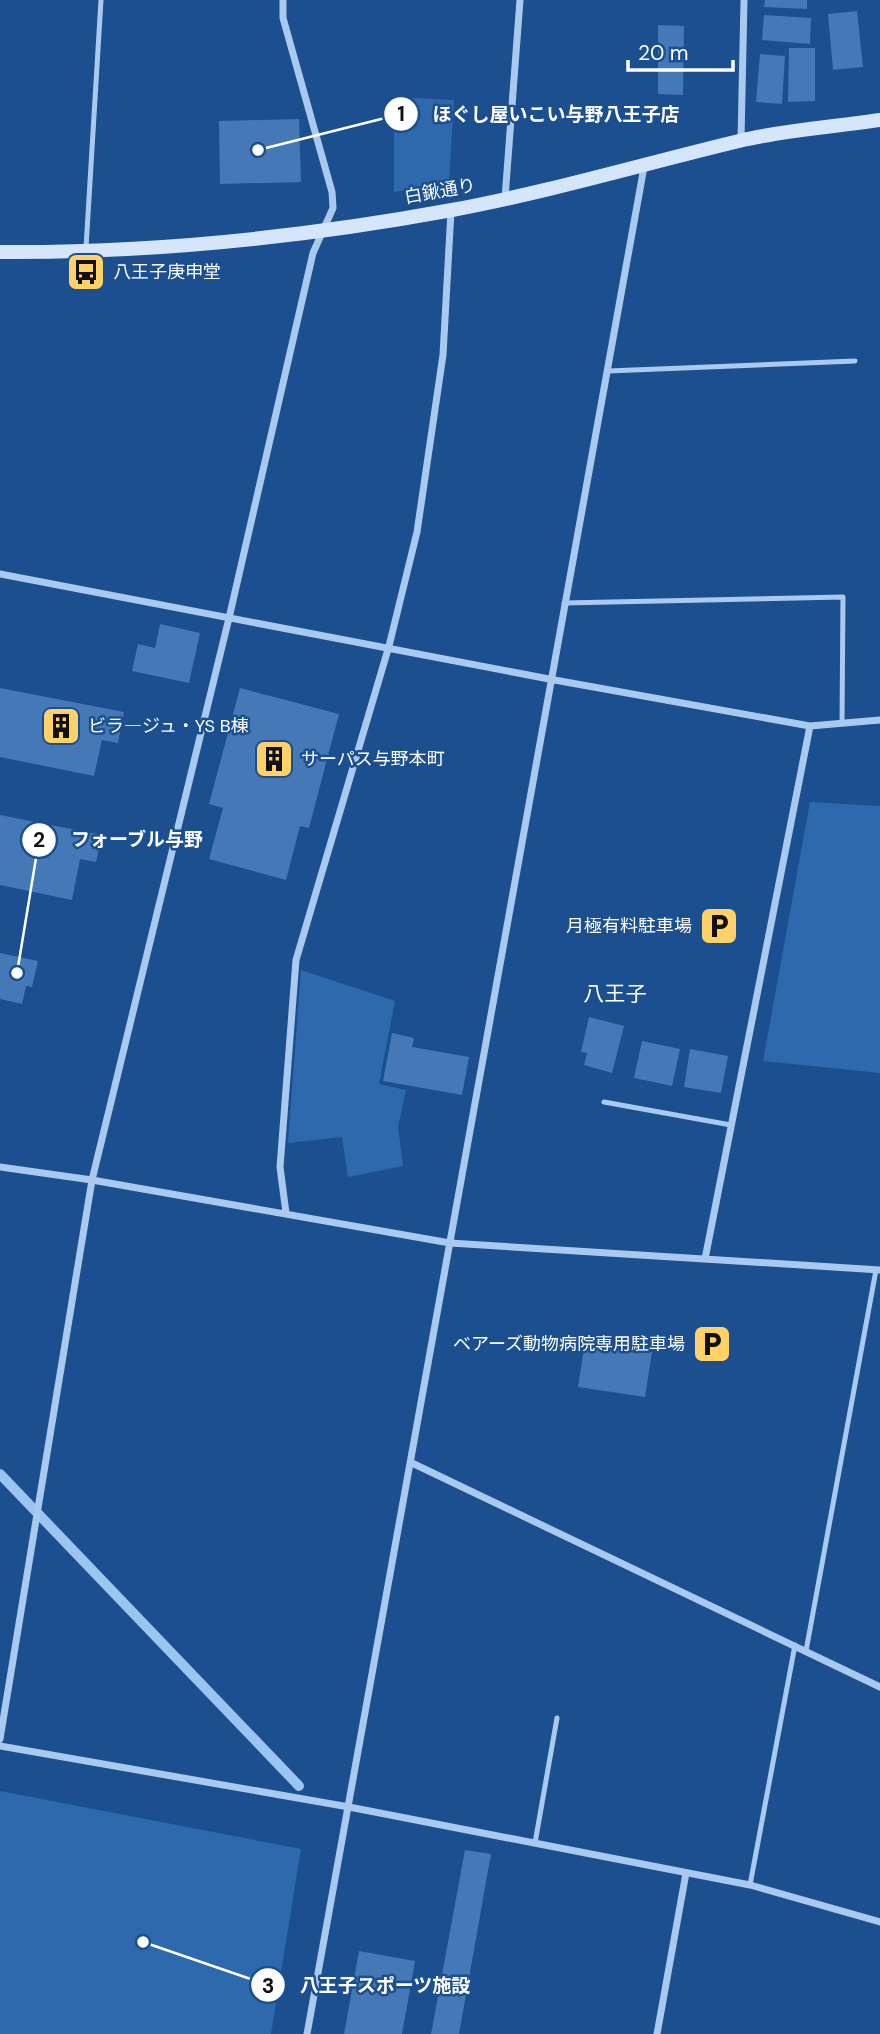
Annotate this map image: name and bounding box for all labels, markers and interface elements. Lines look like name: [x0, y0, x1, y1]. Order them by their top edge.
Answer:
scale bar: [628, 28, 733, 72]
text: 20 m: [638, 39, 689, 67]
callout: ほぐし屋いこい与野八王子店: [384, 94, 694, 134]
text: 1: [397, 100, 405, 128]
text: ほぐし屋いこい与野八王子店: [432, 102, 680, 127]
street label: 白鍬通り: [402, 173, 478, 209]
bus stop icon: 八王子庚申堂: [65, 251, 107, 293]
place label: 八王子庚申堂: [113, 260, 221, 284]
building icon: ビラ―ジュ・YS B棟: [40, 705, 82, 747]
place label: ビラ―ジュ・YS B棟: [88, 714, 249, 738]
building icon: サーパス与野本町: [253, 738, 295, 780]
place label: サーパス与野本町: [301, 747, 445, 771]
callout: フォーブル与野: [21, 820, 217, 860]
text: 2: [33, 826, 45, 854]
text: フォーブル与野: [71, 827, 203, 852]
parking icon: 月極有料駐車場: [698, 905, 740, 947]
place label: 月極有料駐車場: [566, 914, 692, 938]
district label: 八王子: [584, 980, 647, 1008]
parking icon: ベアーズ動物病院専用駐車場: [691, 1323, 733, 1365]
place label: ベアーズ動物病院専用駐車場: [453, 1332, 685, 1356]
callout: 八王子スポーツ施設: [251, 1965, 485, 2005]
text: 3: [262, 1972, 274, 2000]
text: 八王子スポーツ施設: [300, 1973, 470, 1998]

